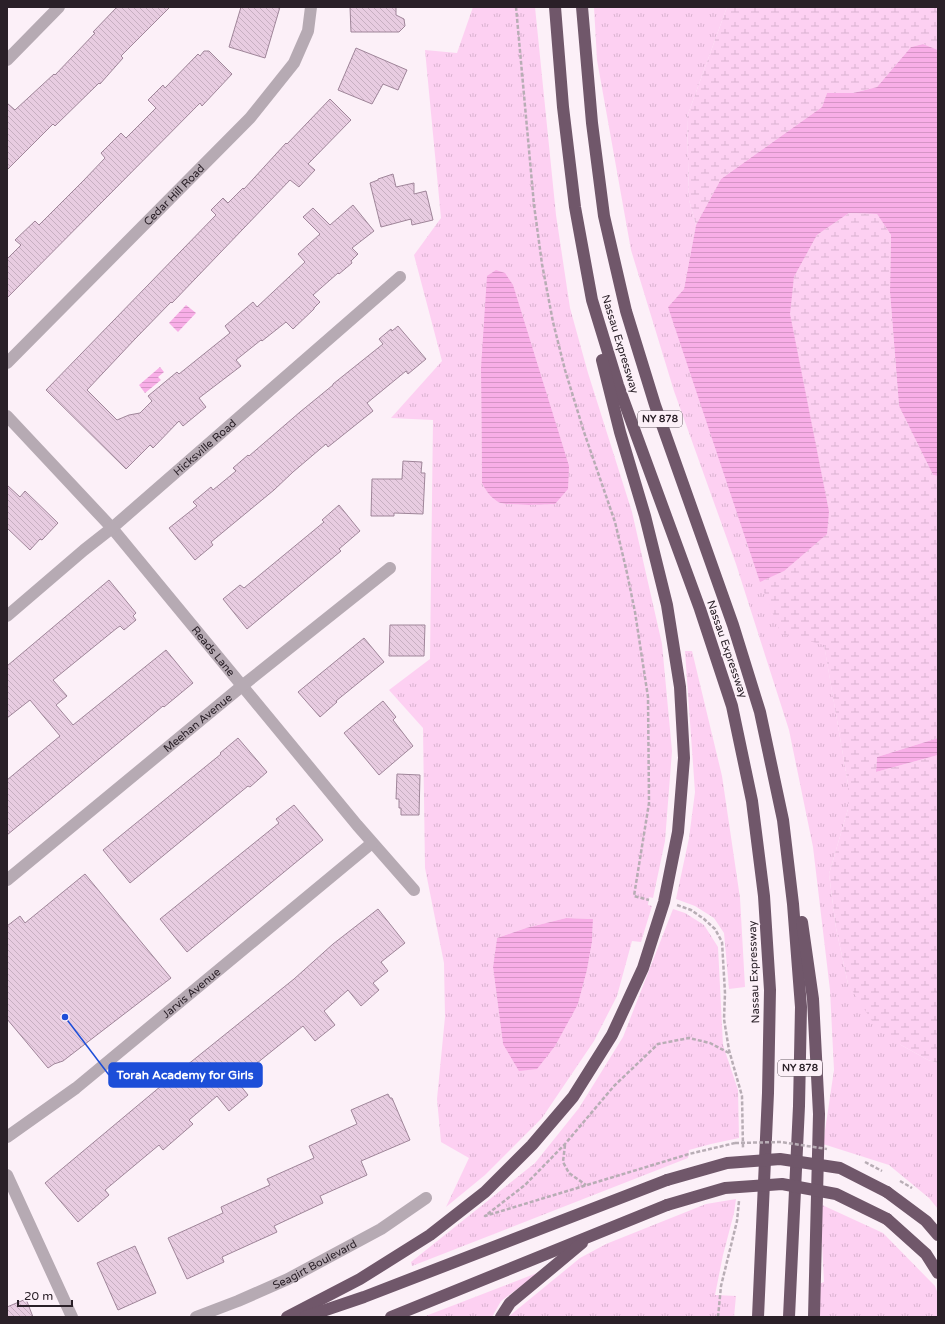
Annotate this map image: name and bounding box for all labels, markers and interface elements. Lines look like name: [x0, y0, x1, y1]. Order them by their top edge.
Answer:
street label: Cedar Hill Road: [141, 161, 207, 228]
street label: Nassau Expressway: [599, 293, 641, 395]
road number: NY 878: [638, 411, 682, 427]
street label: Hicksville Road: [171, 416, 239, 478]
street label: Nassau Expressway: [704, 598, 750, 700]
street label: Reads Lane: [189, 623, 238, 679]
street label: Meehan Avenue: [161, 691, 234, 755]
street label: Nassau Expressway: [746, 920, 762, 1024]
street label: Jarvis Avenue: [159, 965, 223, 1021]
road number: NY 878: [778, 1060, 822, 1076]
callout: Torah Academy for Girls: [109, 1063, 262, 1087]
text: Torah Academy for Girls: [115, 1068, 254, 1083]
street label: Seagirt Boulevard: [271, 1237, 359, 1291]
scale bar: [18, 1282, 72, 1308]
text: 20 m: [24, 1289, 53, 1303]

